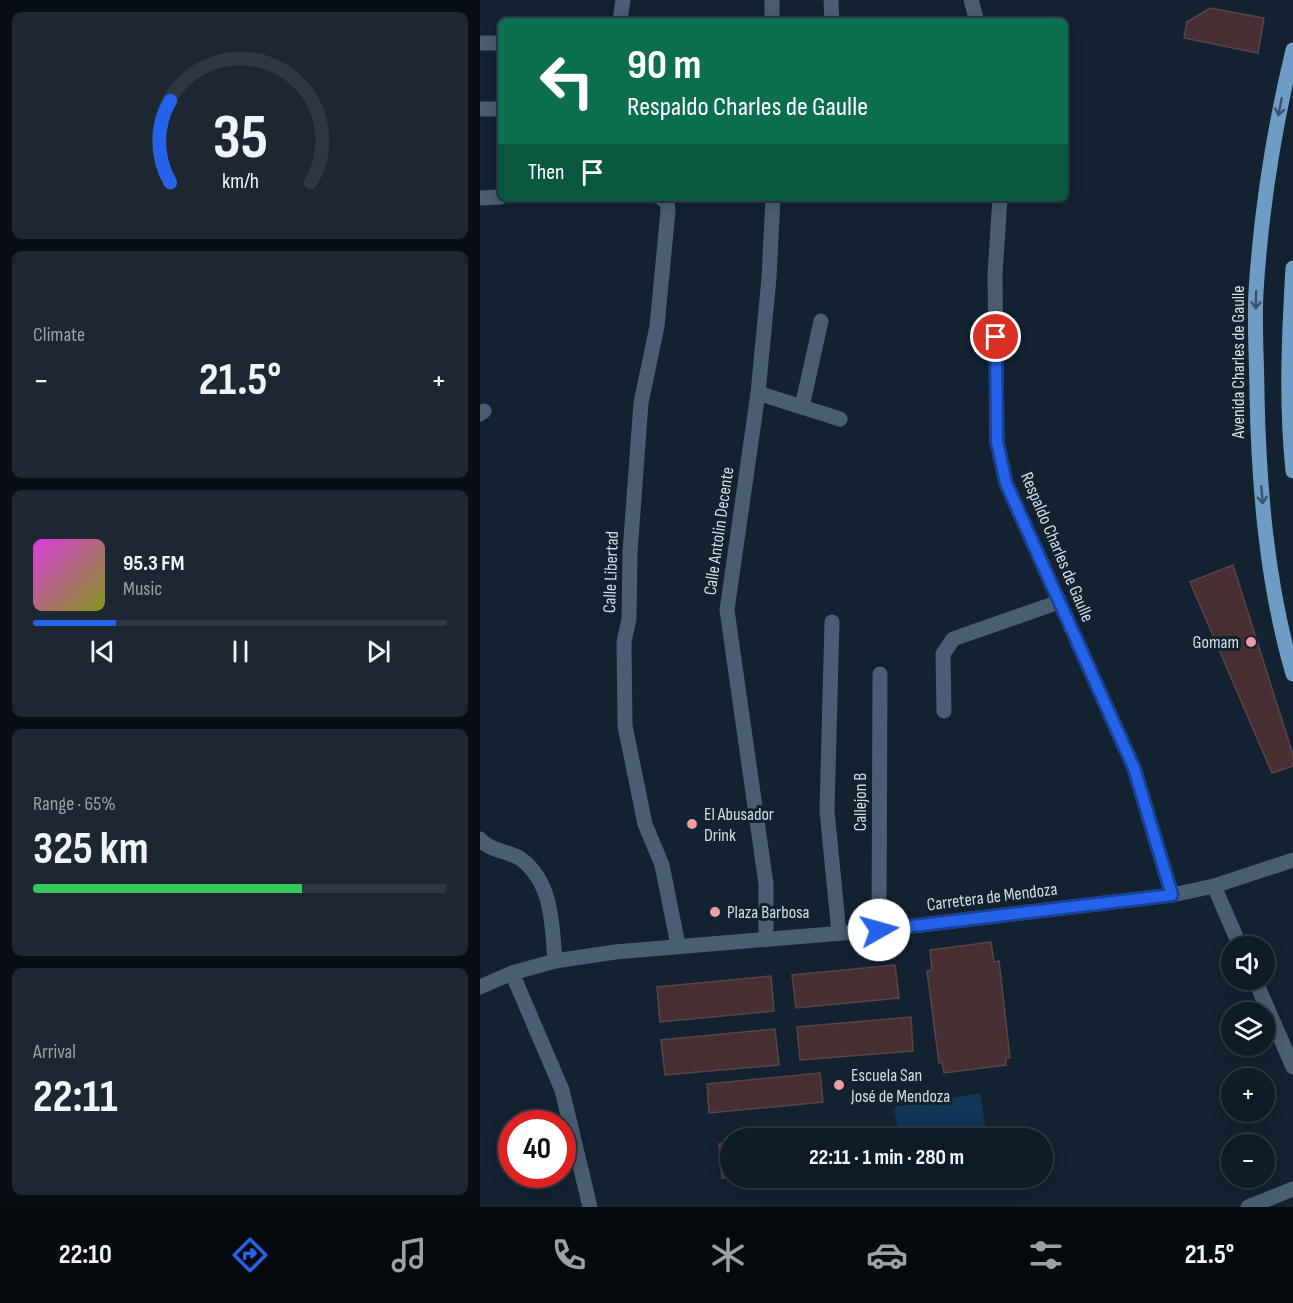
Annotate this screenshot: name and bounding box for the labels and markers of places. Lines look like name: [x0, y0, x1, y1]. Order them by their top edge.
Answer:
pin: [970, 311, 1021, 362]
place label: Gomam: [1192, 632, 1239, 653]
marker: Gomam: [1244, 635, 1258, 649]
place label: El Abusador Drink: [704, 804, 774, 846]
marker: El Abusador Drink: [685, 817, 699, 831]
place label: Plaza Barbosa: [727, 902, 810, 923]
marker: Plaza Barbosa: [708, 905, 722, 919]
place label: Escuela San José de Mendoza: [850, 1065, 950, 1107]
marker: Escuela San José de Mendoza: [832, 1078, 846, 1092]

